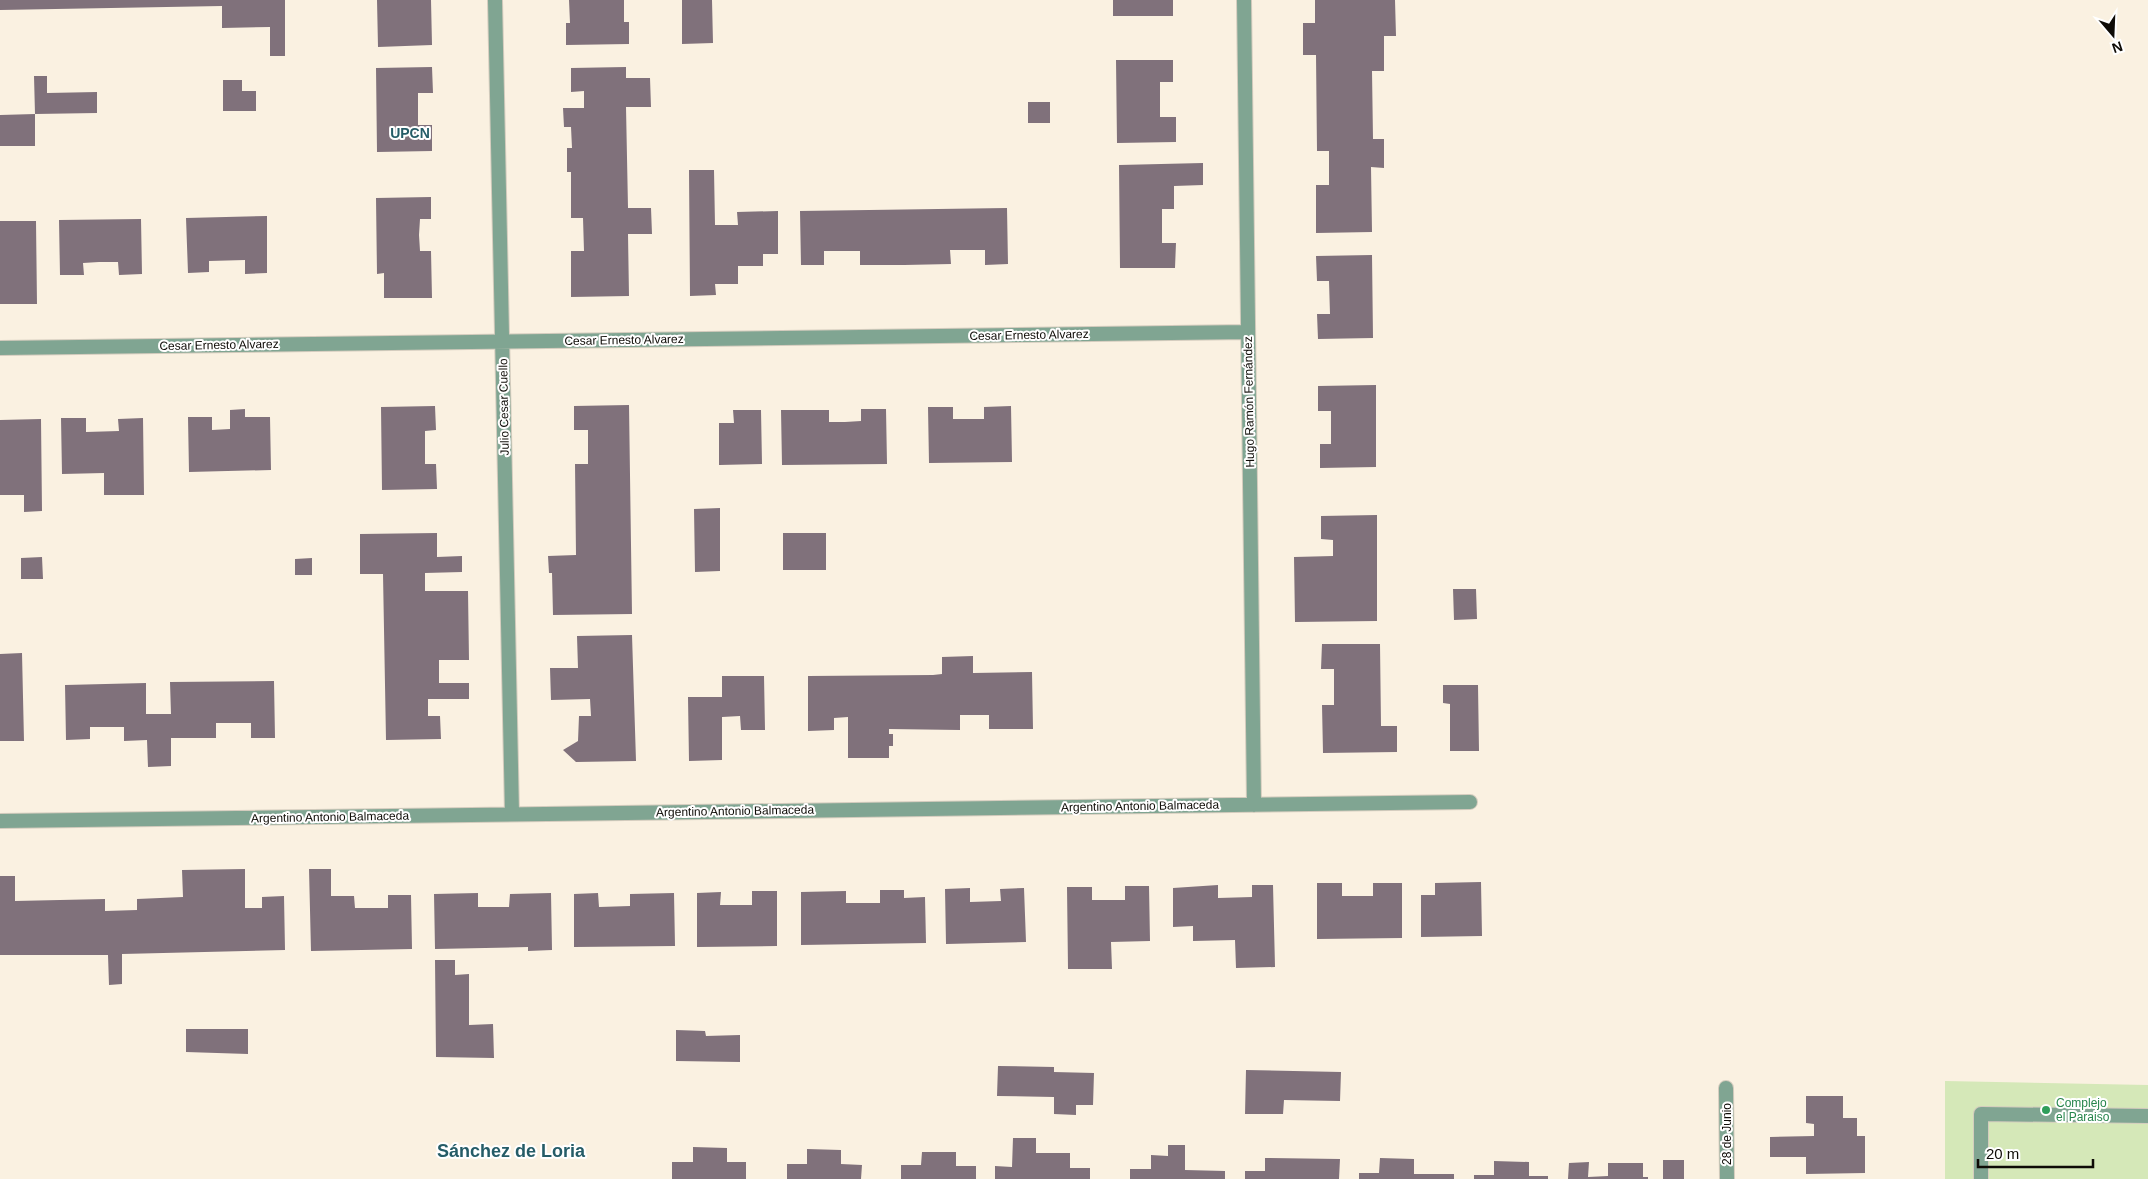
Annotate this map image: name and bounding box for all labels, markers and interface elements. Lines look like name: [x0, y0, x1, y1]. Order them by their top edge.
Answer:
north arrow: [2088, 10, 2138, 60]
text: N: [2110, 38, 2125, 57]
district label: UPCN: [390, 125, 430, 141]
street label: Cesar Ernesto Alvarez: [969, 327, 1089, 343]
street label: Cesar Ernesto Alvarez: [564, 332, 684, 348]
street label: Hugo Ramón Fernández: [1241, 336, 1257, 468]
street label: Cesar Ernesto Alvarez: [159, 337, 279, 353]
street label: Julio Cesar Cuello: [496, 358, 512, 456]
street label: Argentino Antonio Balmaceda: [1061, 798, 1219, 814]
street label: Argentino Antonio Balmaceda: [656, 803, 814, 819]
street label: Argentino Antonio Balmaceda: [251, 809, 409, 825]
place label: Complejo el Paraiso: [2056, 1096, 2110, 1124]
street label: 28 de Junio: [1720, 1103, 1734, 1165]
marker: Complejo el Paraiso: [2040, 1104, 2052, 1116]
scale bar: [1978, 1136, 2093, 1168]
district label: Sánchez de Loria: [437, 1141, 586, 1161]
text: 20 m: [1986, 1145, 2019, 1162]

